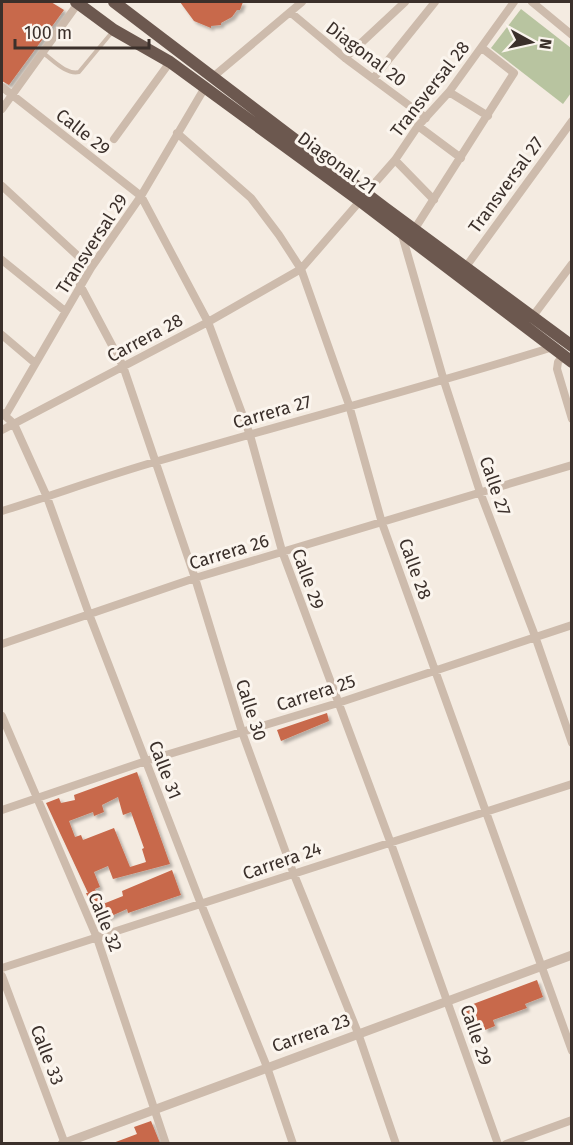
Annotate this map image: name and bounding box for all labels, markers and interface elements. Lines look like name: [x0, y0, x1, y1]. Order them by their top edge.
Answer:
scale bar: [15, 12, 148, 50]
north arrow: [501, 12, 561, 72]
street label: Diagonal 20: [321, 17, 411, 91]
text: 100 m: [24, 22, 72, 44]
street label: Transversal 28: [386, 37, 474, 141]
text: N: [535, 37, 556, 51]
street label: Calle 29: [52, 104, 114, 160]
street label: Diagonal 21: [293, 127, 381, 199]
street label: Transversal 27: [464, 133, 548, 237]
street label: Transversal 29: [51, 190, 133, 298]
street label: Carrera 28: [103, 309, 187, 367]
street label: Carrera 27: [230, 390, 314, 434]
street label: Calle 27: [475, 453, 515, 519]
street label: Carrera 26: [186, 529, 272, 575]
street label: Calle 28: [394, 535, 436, 603]
street label: Calle 29: [287, 546, 329, 612]
street label: Carrera 25: [274, 670, 358, 716]
street label: Calle 30: [231, 676, 271, 744]
street label: Calle 31: [144, 738, 186, 802]
street label: Carrera 24: [240, 837, 325, 885]
street label: Calle 32: [83, 889, 127, 955]
street label: Calle 29: [455, 1002, 497, 1068]
street label: Carrera 23: [269, 1009, 353, 1057]
street label: Calle 33: [26, 1022, 68, 1088]

